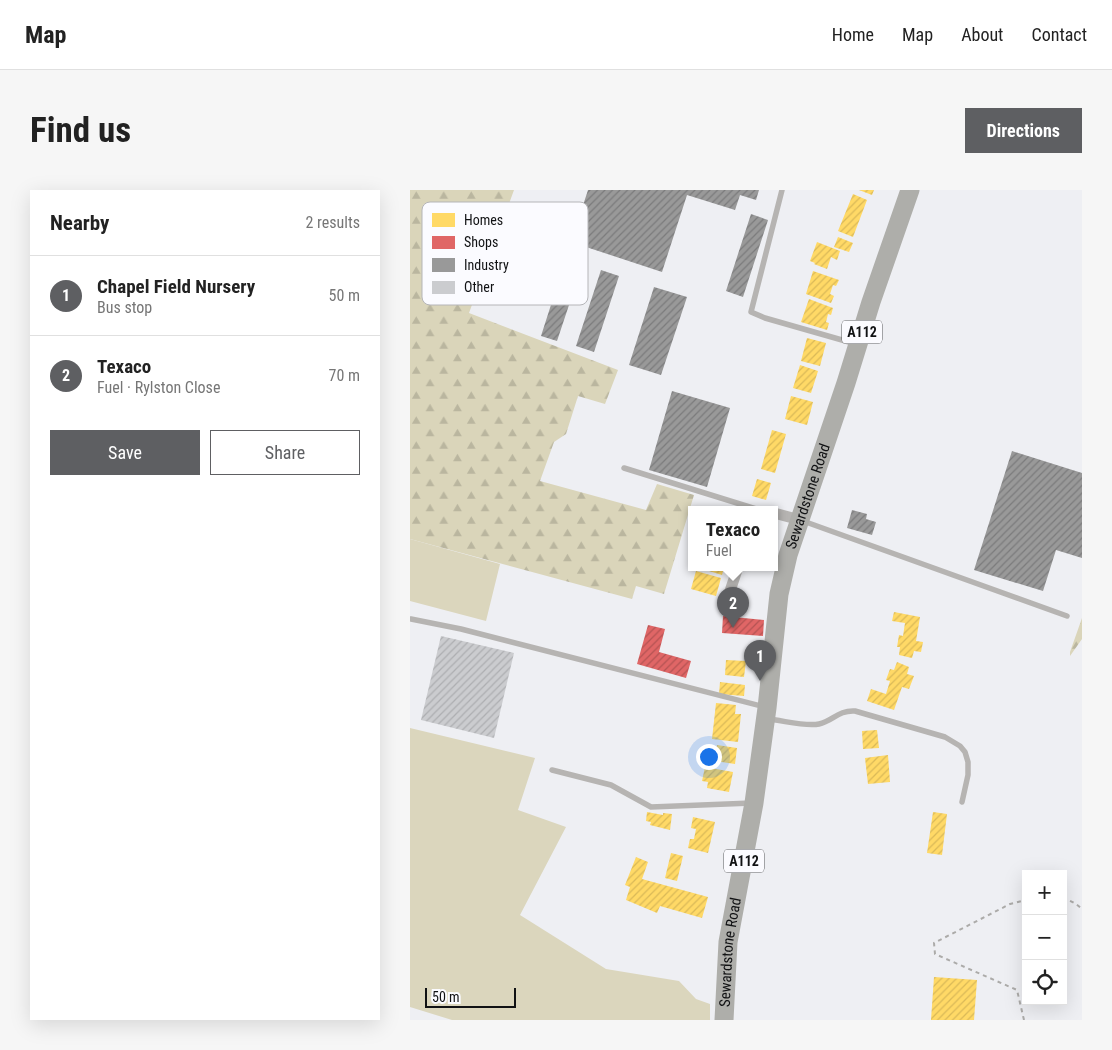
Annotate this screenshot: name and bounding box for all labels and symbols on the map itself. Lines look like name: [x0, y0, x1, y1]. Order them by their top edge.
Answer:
legend: [422, 202, 588, 305]
text: Homes: [464, 212, 503, 228]
text: Shops: [464, 234, 498, 250]
text: Industry: [464, 257, 509, 273]
text: Other: [464, 279, 494, 295]
road number: A112: [842, 320, 882, 344]
street label: Sewardstone Road: [782, 441, 834, 551]
pin: 2: [717, 587, 749, 628]
pin: 1: [744, 640, 776, 681]
your location: [696, 744, 722, 770]
road number: A112: [724, 849, 764, 872]
street label: Sewardstone Road: [716, 896, 745, 1008]
scale bar: [425, 985, 516, 1008]

